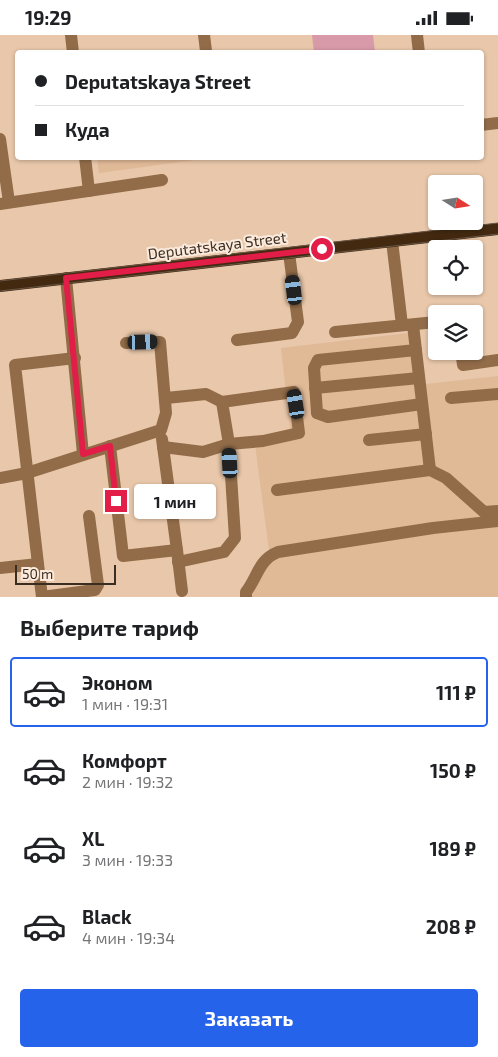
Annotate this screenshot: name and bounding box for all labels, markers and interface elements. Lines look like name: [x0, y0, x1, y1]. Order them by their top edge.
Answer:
text: 19:29: [25, 6, 72, 29]
text: Deputatskaya Street: [65, 70, 251, 93]
text: Куда: [65, 118, 110, 141]
north arrow: [428, 175, 482, 230]
map controls: [428, 175, 483, 360]
street label: Deputatskaya Street: [147, 228, 288, 262]
route start: [311, 238, 333, 260]
button: locate: [428, 240, 483, 295]
car: [284, 274, 303, 306]
button: layers: [428, 305, 483, 360]
car: [127, 334, 158, 350]
car: [286, 388, 305, 420]
car: [221, 448, 238, 478]
callout: 1 мин: [134, 483, 216, 519]
route end: [105, 490, 127, 512]
text: 1 мин: [154, 492, 196, 511]
scale bar: [15, 562, 116, 585]
text: 50 m: [22, 565, 53, 582]
text: Выберите тариф: [20, 614, 199, 640]
icon: car: [22, 670, 67, 715]
text: Эконом: [82, 671, 153, 694]
text: 111 ₽: [436, 681, 476, 704]
text: 1 мин · 19:31: [82, 694, 168, 713]
icon: car: [22, 748, 67, 793]
text: Комфорт: [82, 749, 167, 772]
text: 150 ₽: [430, 759, 476, 782]
text: 2 мин · 19:32: [82, 772, 173, 791]
icon: car: [22, 826, 67, 871]
text: XL: [82, 827, 104, 850]
text: 189 ₽: [429, 837, 476, 860]
text: 3 мин · 19:33: [82, 850, 173, 869]
icon: car: [22, 904, 67, 949]
text: Black: [82, 905, 132, 928]
text: 208 ₽: [426, 915, 476, 938]
text: 4 мин · 19:34: [82, 928, 175, 947]
button: Заказать: [20, 989, 478, 1047]

